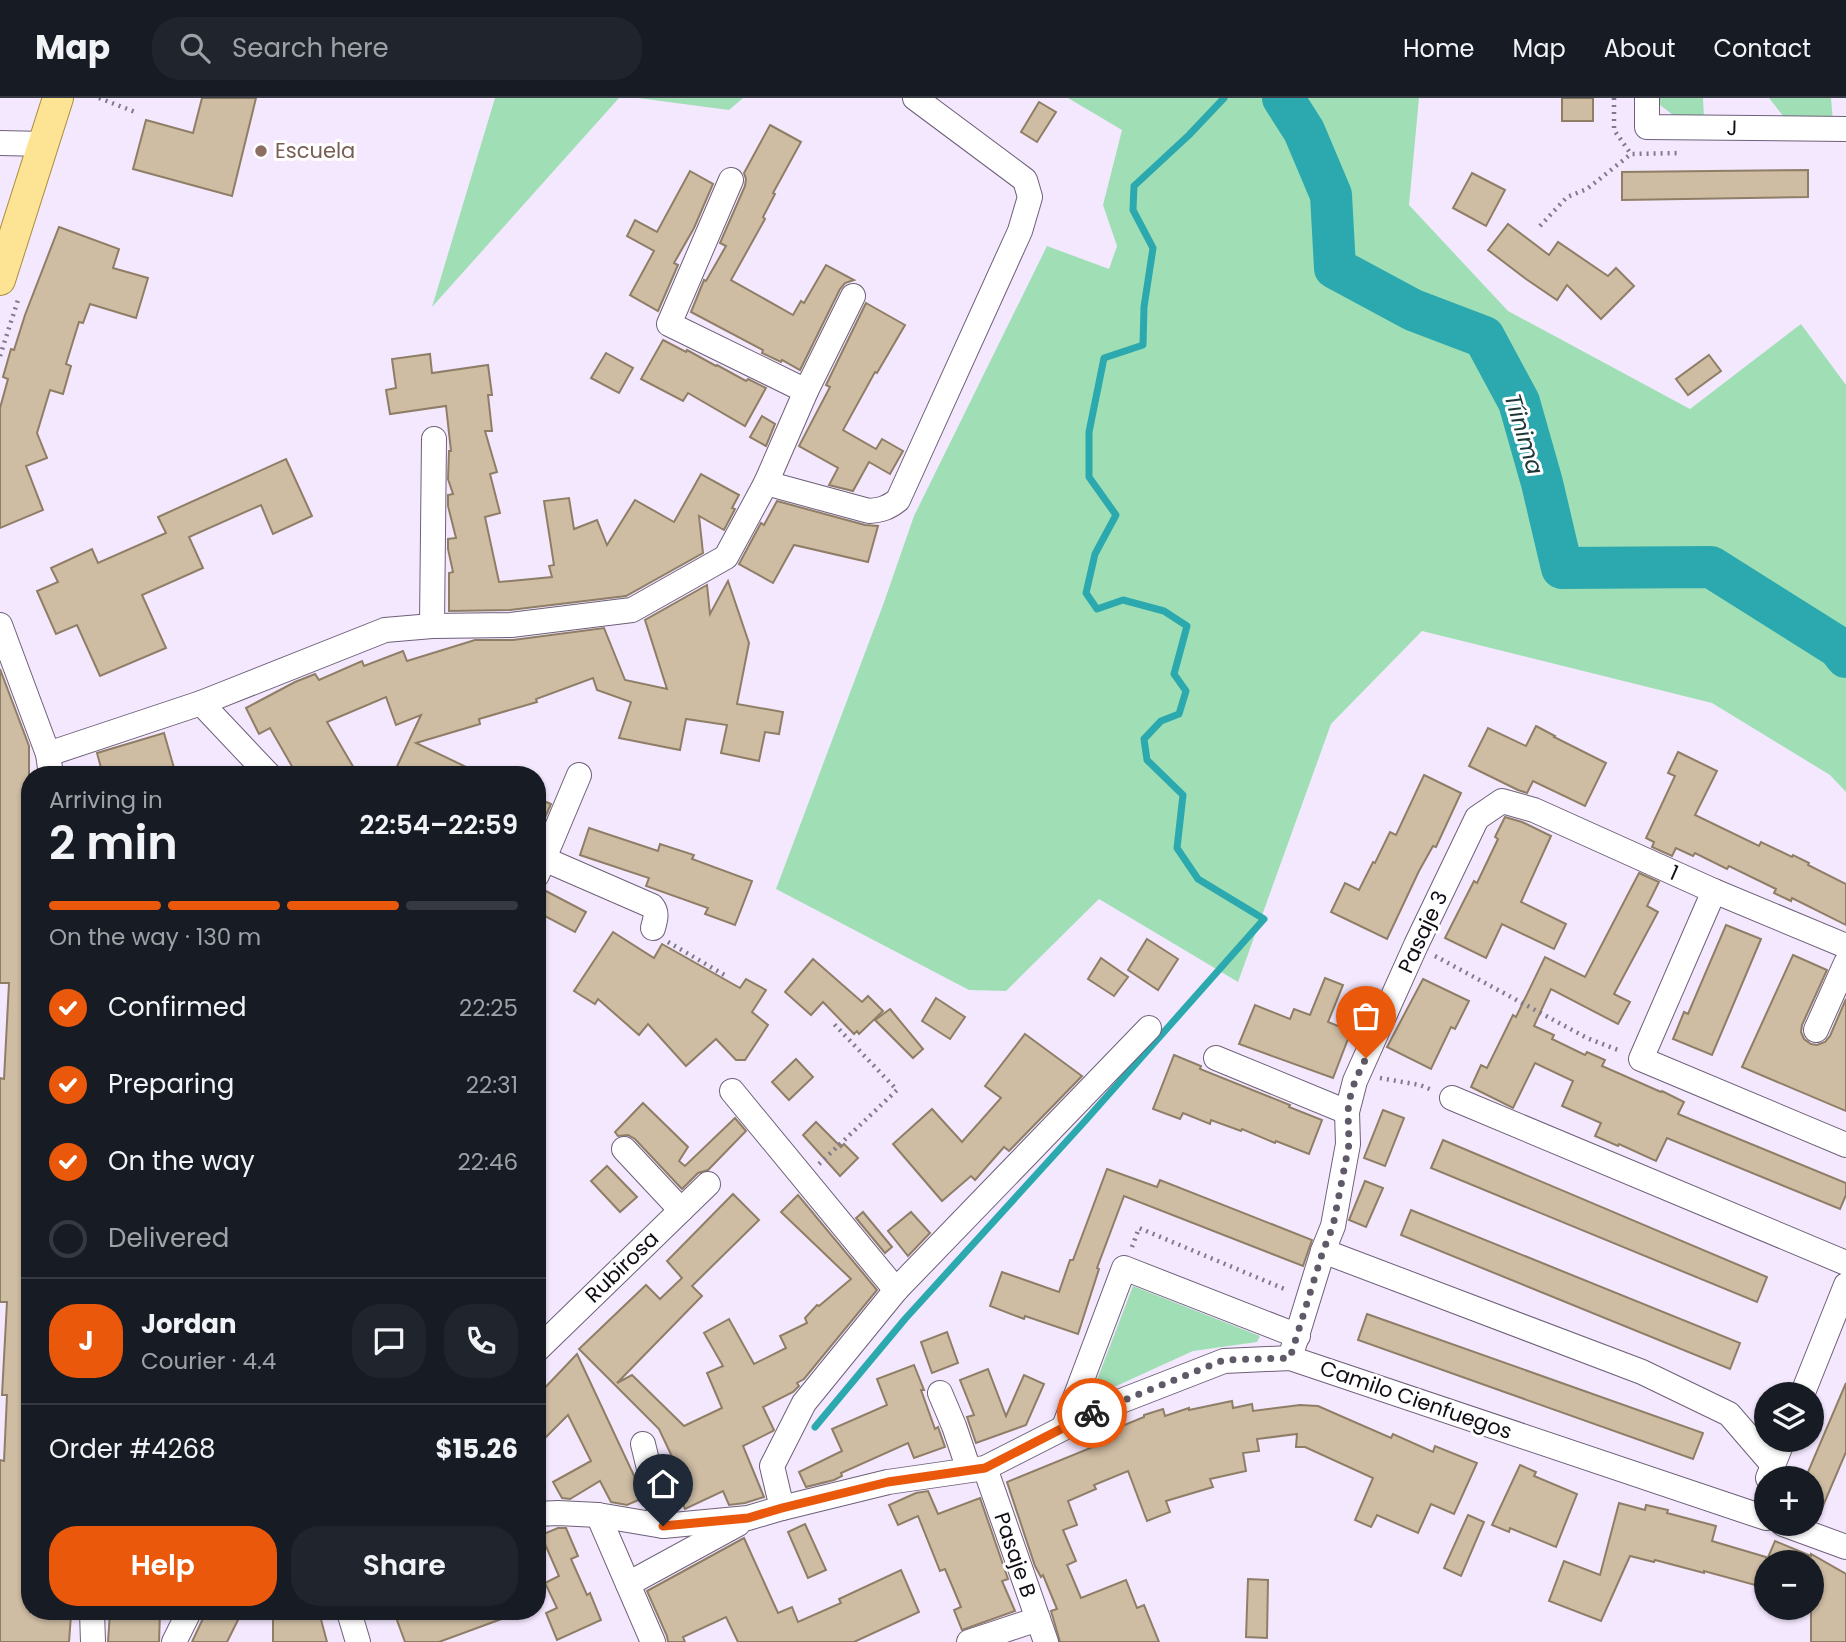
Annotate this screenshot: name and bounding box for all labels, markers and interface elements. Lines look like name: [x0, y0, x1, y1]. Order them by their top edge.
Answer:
search box: [152, 17, 642, 80]
text: Map: [35, 24, 110, 71]
icon: search: [176, 29, 214, 67]
text: Search here: [232, 30, 389, 66]
text: Home: [1403, 32, 1475, 65]
text: Map: [1513, 32, 1566, 65]
text: About: [1604, 32, 1675, 65]
text: Contact: [1713, 32, 1811, 65]
street label: J: [1726, 113, 1738, 142]
place label: Escuela: [275, 136, 355, 165]
marker: Escuela: [253, 143, 269, 159]
water label: Tíinima: [1497, 389, 1551, 479]
text: Arriving in: [49, 784, 163, 816]
text: 22:54–22:59: [359, 807, 518, 843]
text: 2 min: [49, 811, 178, 875]
street label: 1: [1665, 858, 1683, 887]
street label: Pasaje 3: [1391, 886, 1454, 978]
text: On the way · 130 m: [49, 921, 261, 953]
pin: [1336, 986, 1396, 1058]
icon: check: [49, 989, 87, 1027]
text: Confirmed: [108, 989, 246, 1025]
text: 22:25: [459, 992, 518, 1024]
icon: bag: [1347, 997, 1385, 1035]
icon: check: [49, 1066, 87, 1104]
text: Preparing: [108, 1066, 234, 1102]
text: 22:31: [466, 1069, 518, 1101]
icon: check: [49, 1143, 87, 1181]
text: On the way: [108, 1143, 255, 1179]
text: 22:46: [458, 1146, 518, 1178]
text: Delivered: [108, 1220, 229, 1256]
street label: Rubirosa: [578, 1224, 665, 1309]
button: chat: [352, 1304, 426, 1378]
button: phone: [444, 1304, 518, 1378]
text: Jordan: [141, 1306, 237, 1342]
text: J: [78, 1323, 94, 1359]
text: Courier · 4.4: [141, 1345, 276, 1377]
street label: Camilo Cienfuegos: [1316, 1353, 1516, 1446]
courier: [1057, 1378, 1127, 1448]
map controls: [1754, 1382, 1824, 1620]
button: layers: [1754, 1382, 1824, 1452]
icon: bike: [1073, 1394, 1111, 1432]
text: Order #4268: [49, 1431, 216, 1467]
text: $15.26: [435, 1431, 518, 1467]
pin: [633, 1454, 693, 1526]
icon: home: [644, 1465, 682, 1503]
button: +: [1754, 1466, 1824, 1536]
street label: Pasaje B: [987, 1508, 1044, 1601]
button: Help: [49, 1526, 277, 1606]
button: Share: [291, 1526, 518, 1606]
button: −: [1754, 1550, 1824, 1620]

